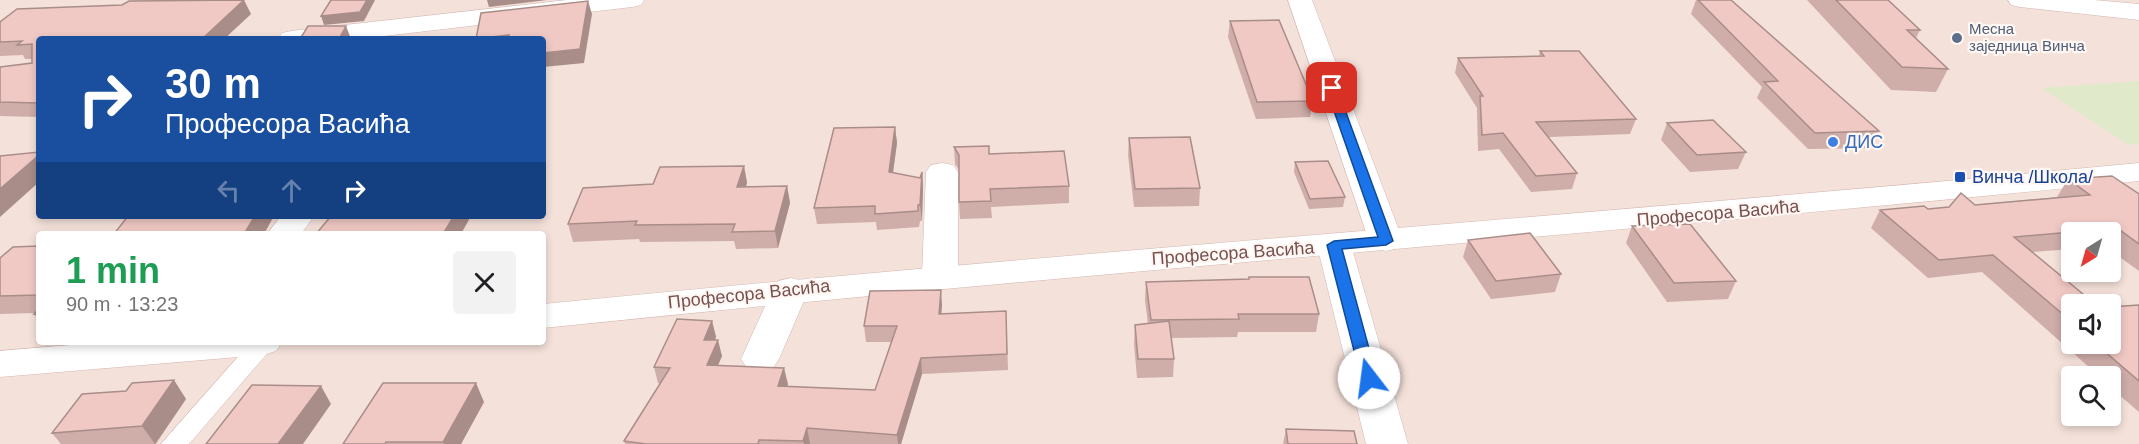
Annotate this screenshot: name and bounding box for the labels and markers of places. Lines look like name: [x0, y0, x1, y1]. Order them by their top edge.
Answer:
place label: Месна заједница Винча: [1969, 20, 2086, 54]
marker: Месна заједница Винча: [1950, 31, 1964, 45]
pin: [1306, 62, 1357, 113]
place label: ДИС: [1845, 132, 1883, 152]
marker: ДИС: [1826, 135, 1840, 149]
place label: Винча /Школа/: [1972, 167, 2093, 187]
marker: Винча /Школа/: [1953, 170, 1967, 184]

